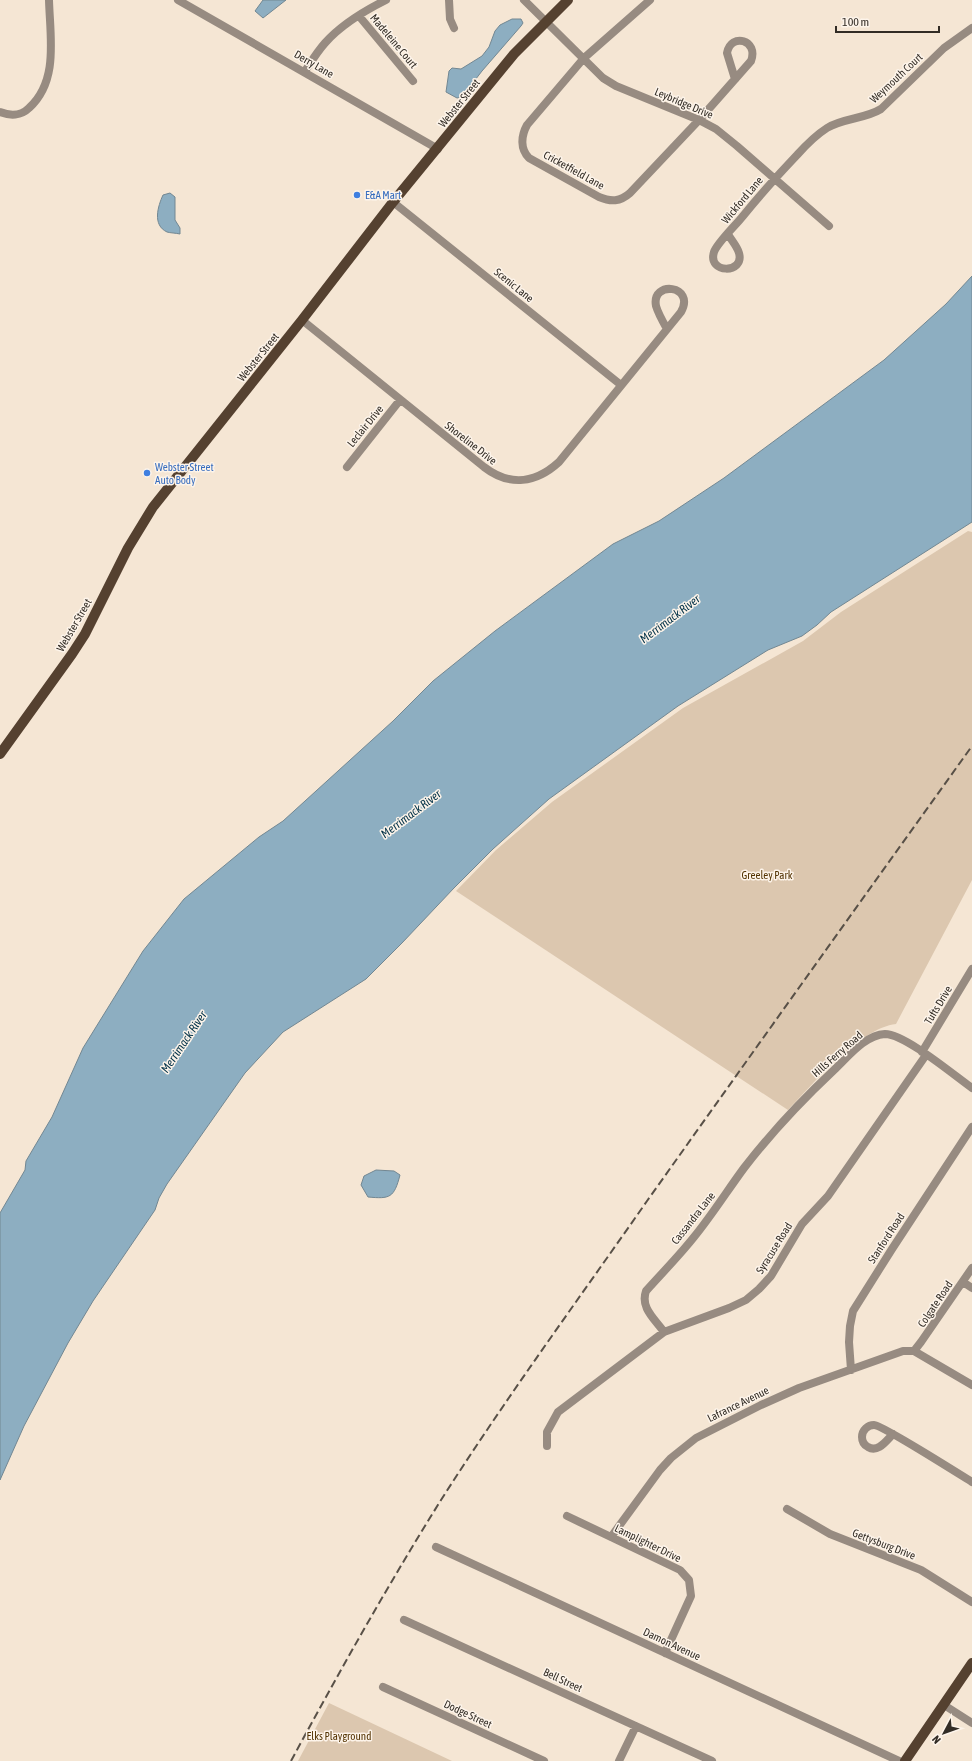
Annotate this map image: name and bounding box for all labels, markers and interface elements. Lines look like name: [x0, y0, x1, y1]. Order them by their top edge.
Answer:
scale bar: [836, 8, 939, 34]
street label: Madeleine Court: [368, 12, 420, 70]
text: 100 m: [842, 15, 869, 29]
street label: Derry Lane: [292, 48, 336, 80]
street label: Weymouth Court: [867, 51, 925, 105]
street label: Webster Street: [436, 76, 482, 130]
street label: Leybridge Drive: [653, 85, 715, 121]
street label: Cricketfield Lane: [542, 148, 606, 192]
street label: Wickford Lane: [719, 174, 765, 226]
place label: E&A Mart: [365, 189, 401, 201]
marker: E&A Mart: [352, 190, 362, 200]
street label: Scenic Lane: [492, 266, 536, 304]
street label: Webster Street: [235, 330, 281, 384]
street label: Leclair Drive: [345, 403, 385, 449]
street label: Shoreline Drive: [443, 419, 499, 467]
place label: Webster Street Auto Body: [155, 461, 214, 486]
marker: Webster Street Auto Body: [142, 468, 152, 478]
water label: Merrimack River: [637, 592, 703, 646]
street label: Webster Street: [54, 597, 94, 653]
water label: Merrimack River: [378, 787, 444, 841]
park label: Greeley Park: [741, 869, 793, 881]
street label: Tufts Drive: [922, 984, 954, 1026]
water label: Merrimack River: [158, 1008, 210, 1076]
street label: Hills Ferry Road: [809, 1029, 865, 1079]
street label: Cassandra Lane: [669, 1190, 717, 1246]
street label: Stanford Road: [865, 1211, 907, 1265]
street label: Syracuse Road: [754, 1220, 794, 1276]
street label: Colgate Road: [915, 1279, 955, 1329]
street label: Lafrance Avenue: [705, 1384, 771, 1424]
street label: Lamplighter Drive: [613, 1522, 683, 1564]
street label: Gettysburg Drive: [851, 1526, 917, 1562]
street label: Damon Avenue: [642, 1626, 702, 1662]
street label: Bell Street: [542, 1666, 584, 1694]
street label: Dodge Street: [442, 1698, 494, 1730]
north arrow: [924, 1713, 964, 1753]
park label: Elks Playground: [307, 1730, 371, 1742]
text: N: [930, 1733, 943, 1746]

